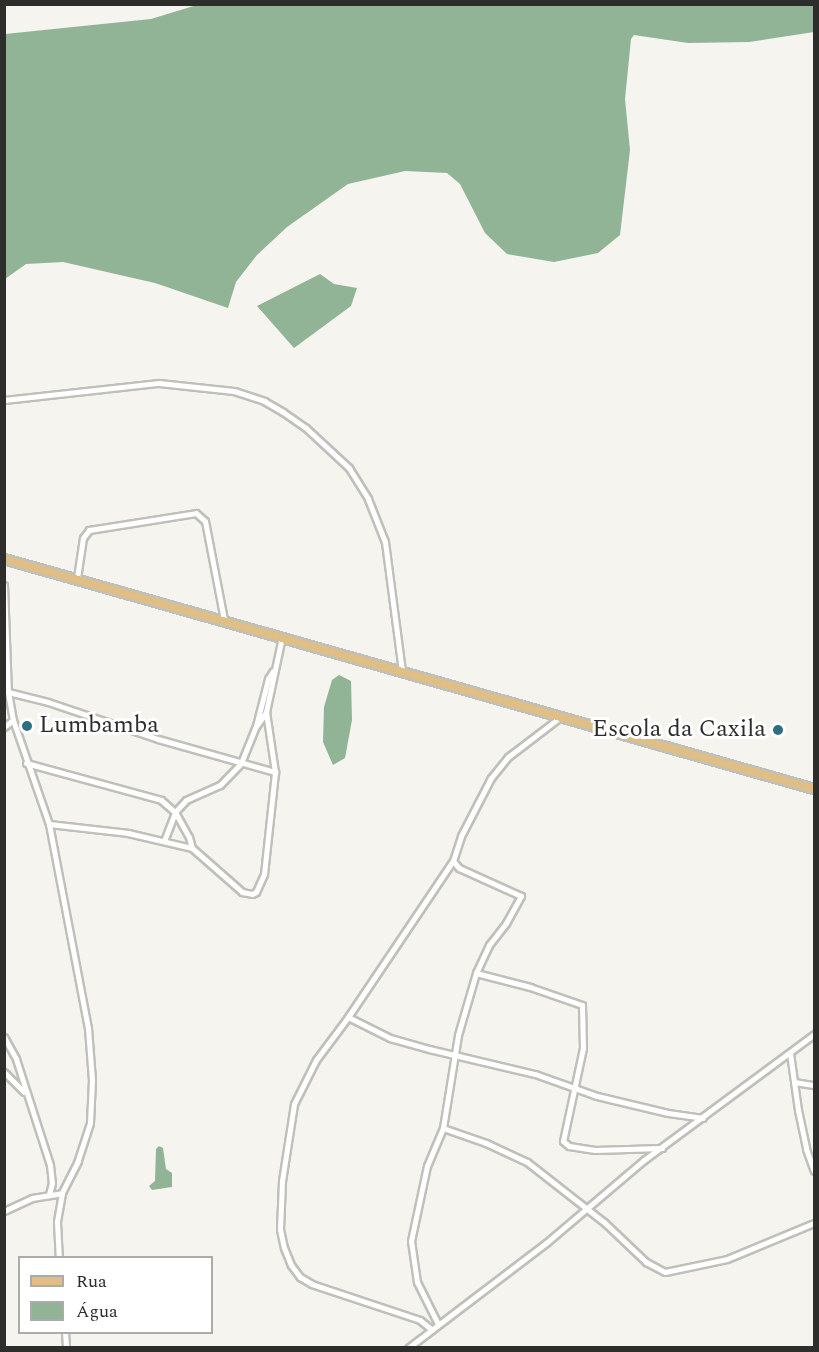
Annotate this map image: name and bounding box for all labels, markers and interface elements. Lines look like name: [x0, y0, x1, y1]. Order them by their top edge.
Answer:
place label: Lumbamba: [39, 712, 159, 740]
place label: Escola da Caxila: [592, 716, 766, 744]
marker: Lumbamba: [20, 719, 34, 733]
marker: Escola da Caxila: [771, 723, 785, 737]
legend: [18, 1256, 213, 1334]
text: Rua: [76, 1268, 107, 1295]
text: Água: [76, 1298, 118, 1325]

